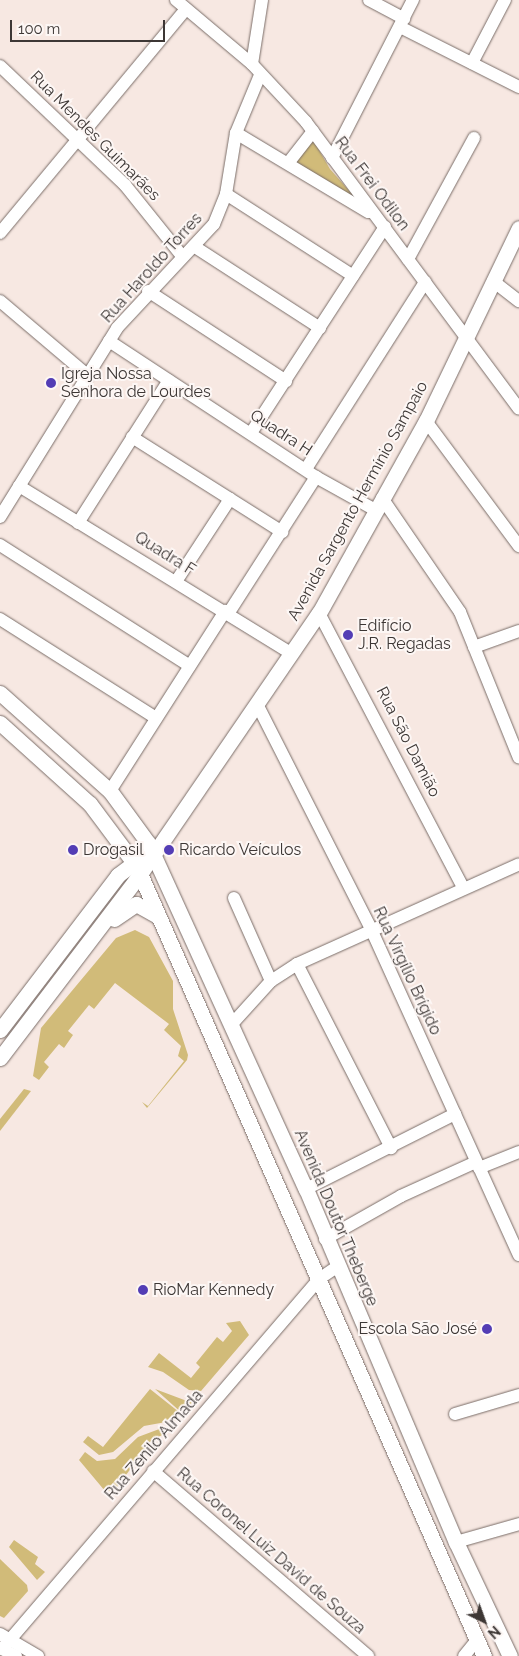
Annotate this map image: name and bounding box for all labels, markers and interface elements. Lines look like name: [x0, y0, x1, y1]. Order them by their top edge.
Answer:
scale bar: [12, 10, 168, 42]
text: 100 m: [18, 20, 60, 38]
street label: Rua Mendes Guimarães: [26, 67, 164, 205]
street label: Rua Frei Odilon: [331, 133, 413, 235]
street label: Rua Haroldo Torres: [98, 209, 206, 327]
place label: Igreja Nossa Senhora de Lourdes: [61, 364, 211, 402]
marker: Igreja Nossa Senhora de Lourdes: [45, 377, 57, 389]
street label: Avenida Sargento Hermínio Sampaio: [284, 378, 432, 624]
street label: Quadra H: [246, 406, 316, 460]
street label: Quadra F: [131, 528, 199, 580]
place label: Edifício J.R. Regadas: [358, 616, 451, 654]
marker: Edifício J.R. Regadas: [342, 629, 354, 641]
street label: Rua São Damião: [372, 684, 444, 800]
place label: Drogasil: [83, 840, 143, 860]
place label: Ricardo Veículos: [179, 840, 302, 860]
marker: Drogasil: [67, 844, 79, 856]
marker: Ricardo Veículos: [163, 844, 175, 856]
street label: Rua Virgílio Brígido: [369, 904, 445, 1038]
street label: Avenida Doutor Theberge: [290, 1126, 382, 1310]
place label: RioMar Kennedy: [153, 1280, 274, 1300]
marker: RioMar Kennedy: [137, 1284, 149, 1296]
place label: Escola São José: [358, 1319, 477, 1339]
marker: Escola São José: [481, 1323, 493, 1335]
street label: Rua Zenilo Almada: [101, 1386, 207, 1504]
street label: Rua Coronel Luiz David de Souza: [173, 1464, 369, 1638]
north arrow: [459, 1596, 509, 1646]
text: N: [485, 1623, 503, 1642]

